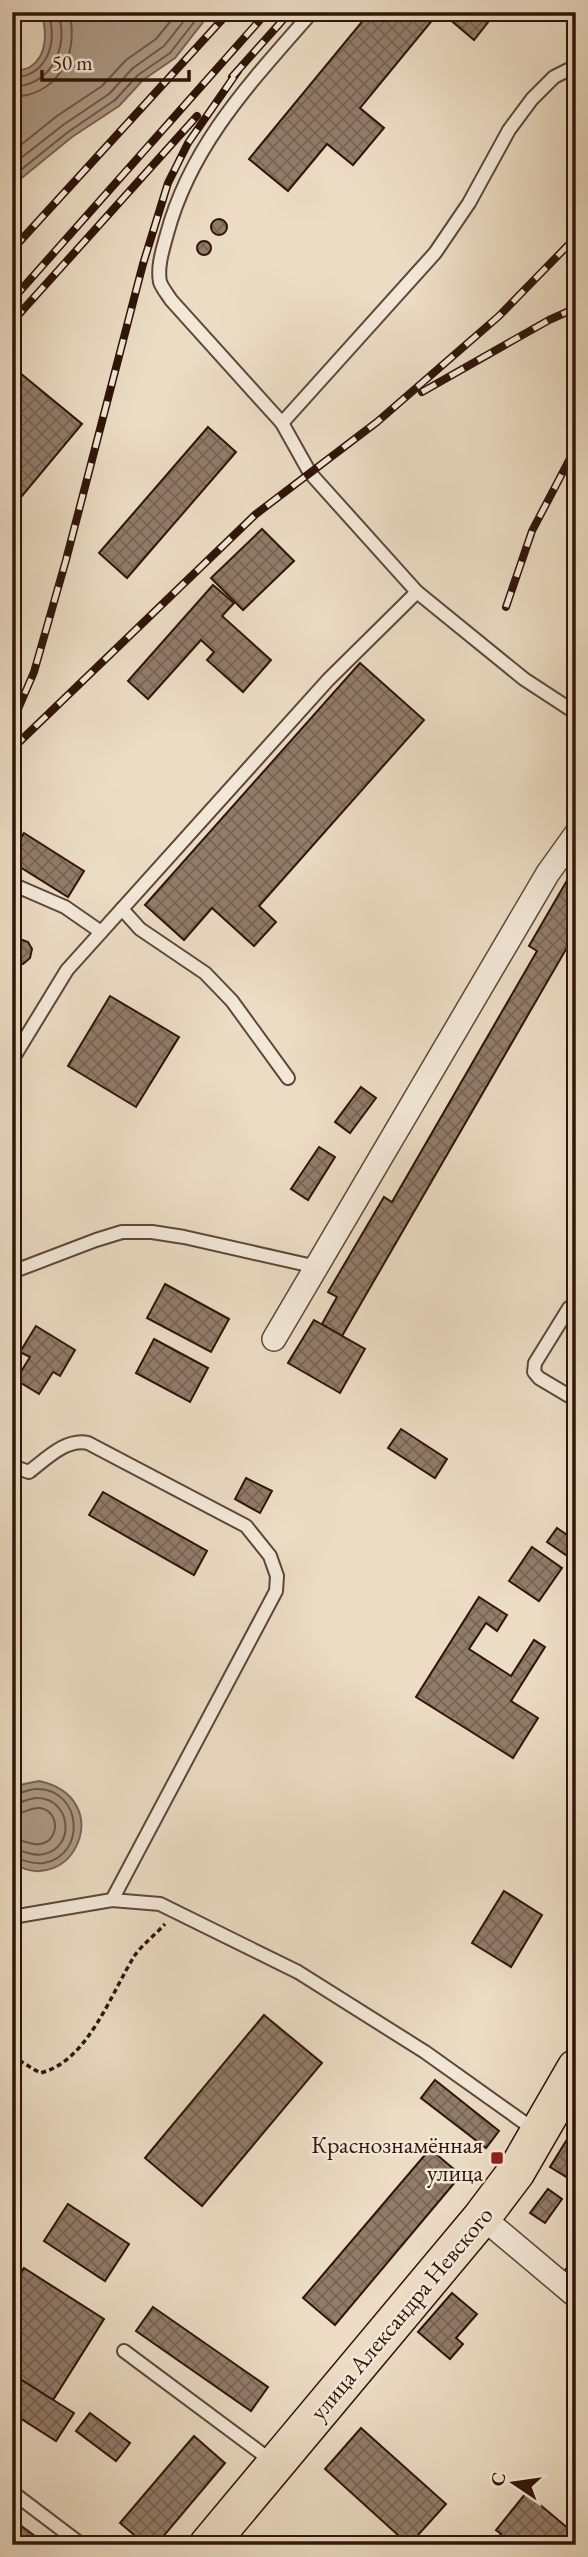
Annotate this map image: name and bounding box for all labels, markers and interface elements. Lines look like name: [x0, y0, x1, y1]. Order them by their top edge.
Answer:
scale bar: [42, 38, 189, 82]
text: 50 m: [52, 49, 93, 76]
place label: Краснознамённая улица: [311, 2129, 483, 2188]
marker: Краснознамённая улица: [489, 2150, 505, 2166]
street label: улица Александра Невского: [302, 2200, 500, 2426]
north arrow: [480, 2448, 550, 2518]
text: С: [484, 2470, 512, 2489]

